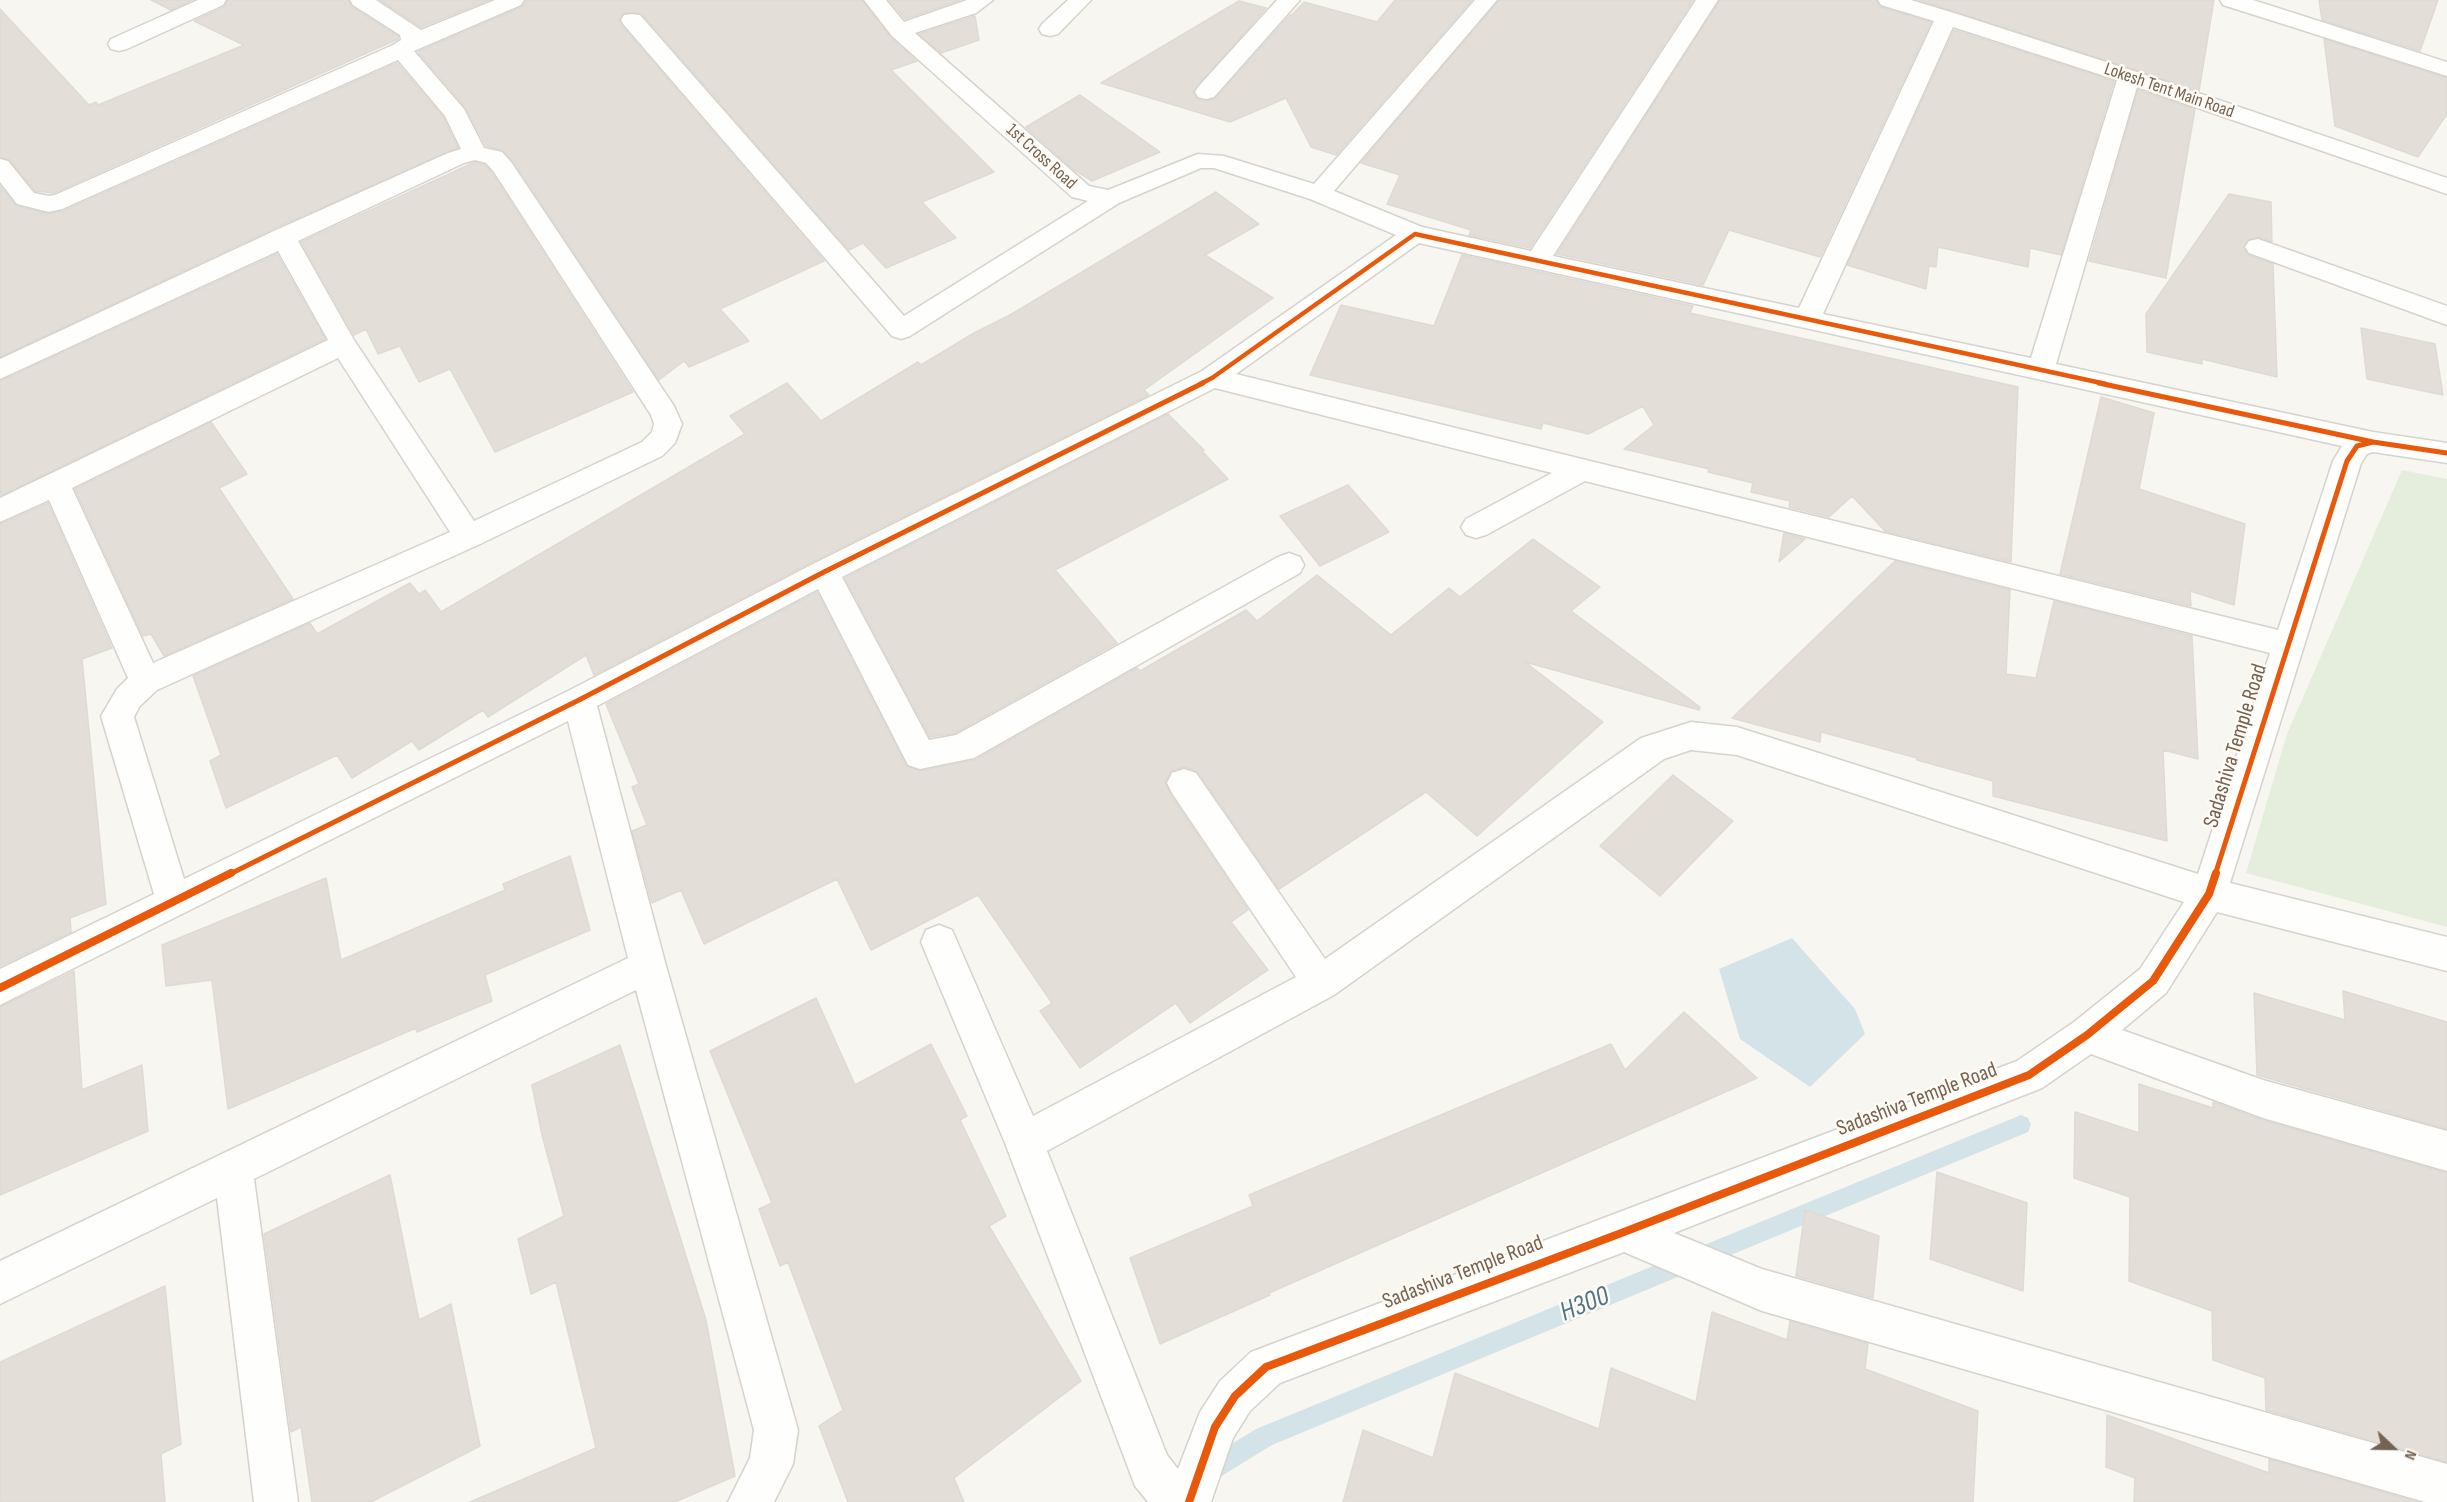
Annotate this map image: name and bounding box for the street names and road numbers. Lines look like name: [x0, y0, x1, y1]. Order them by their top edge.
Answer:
street label: Lokesh Tent Main Road: [2101, 59, 2237, 123]
street label: 1st Cross Road: [1001, 120, 1081, 194]
street label: Sadashiva Temple Road: [2199, 661, 2273, 831]
street label: Sadashiva Temple Road: [1833, 1057, 2001, 1143]
street label: Sadashiva Temple Road: [1379, 1230, 1547, 1316]

